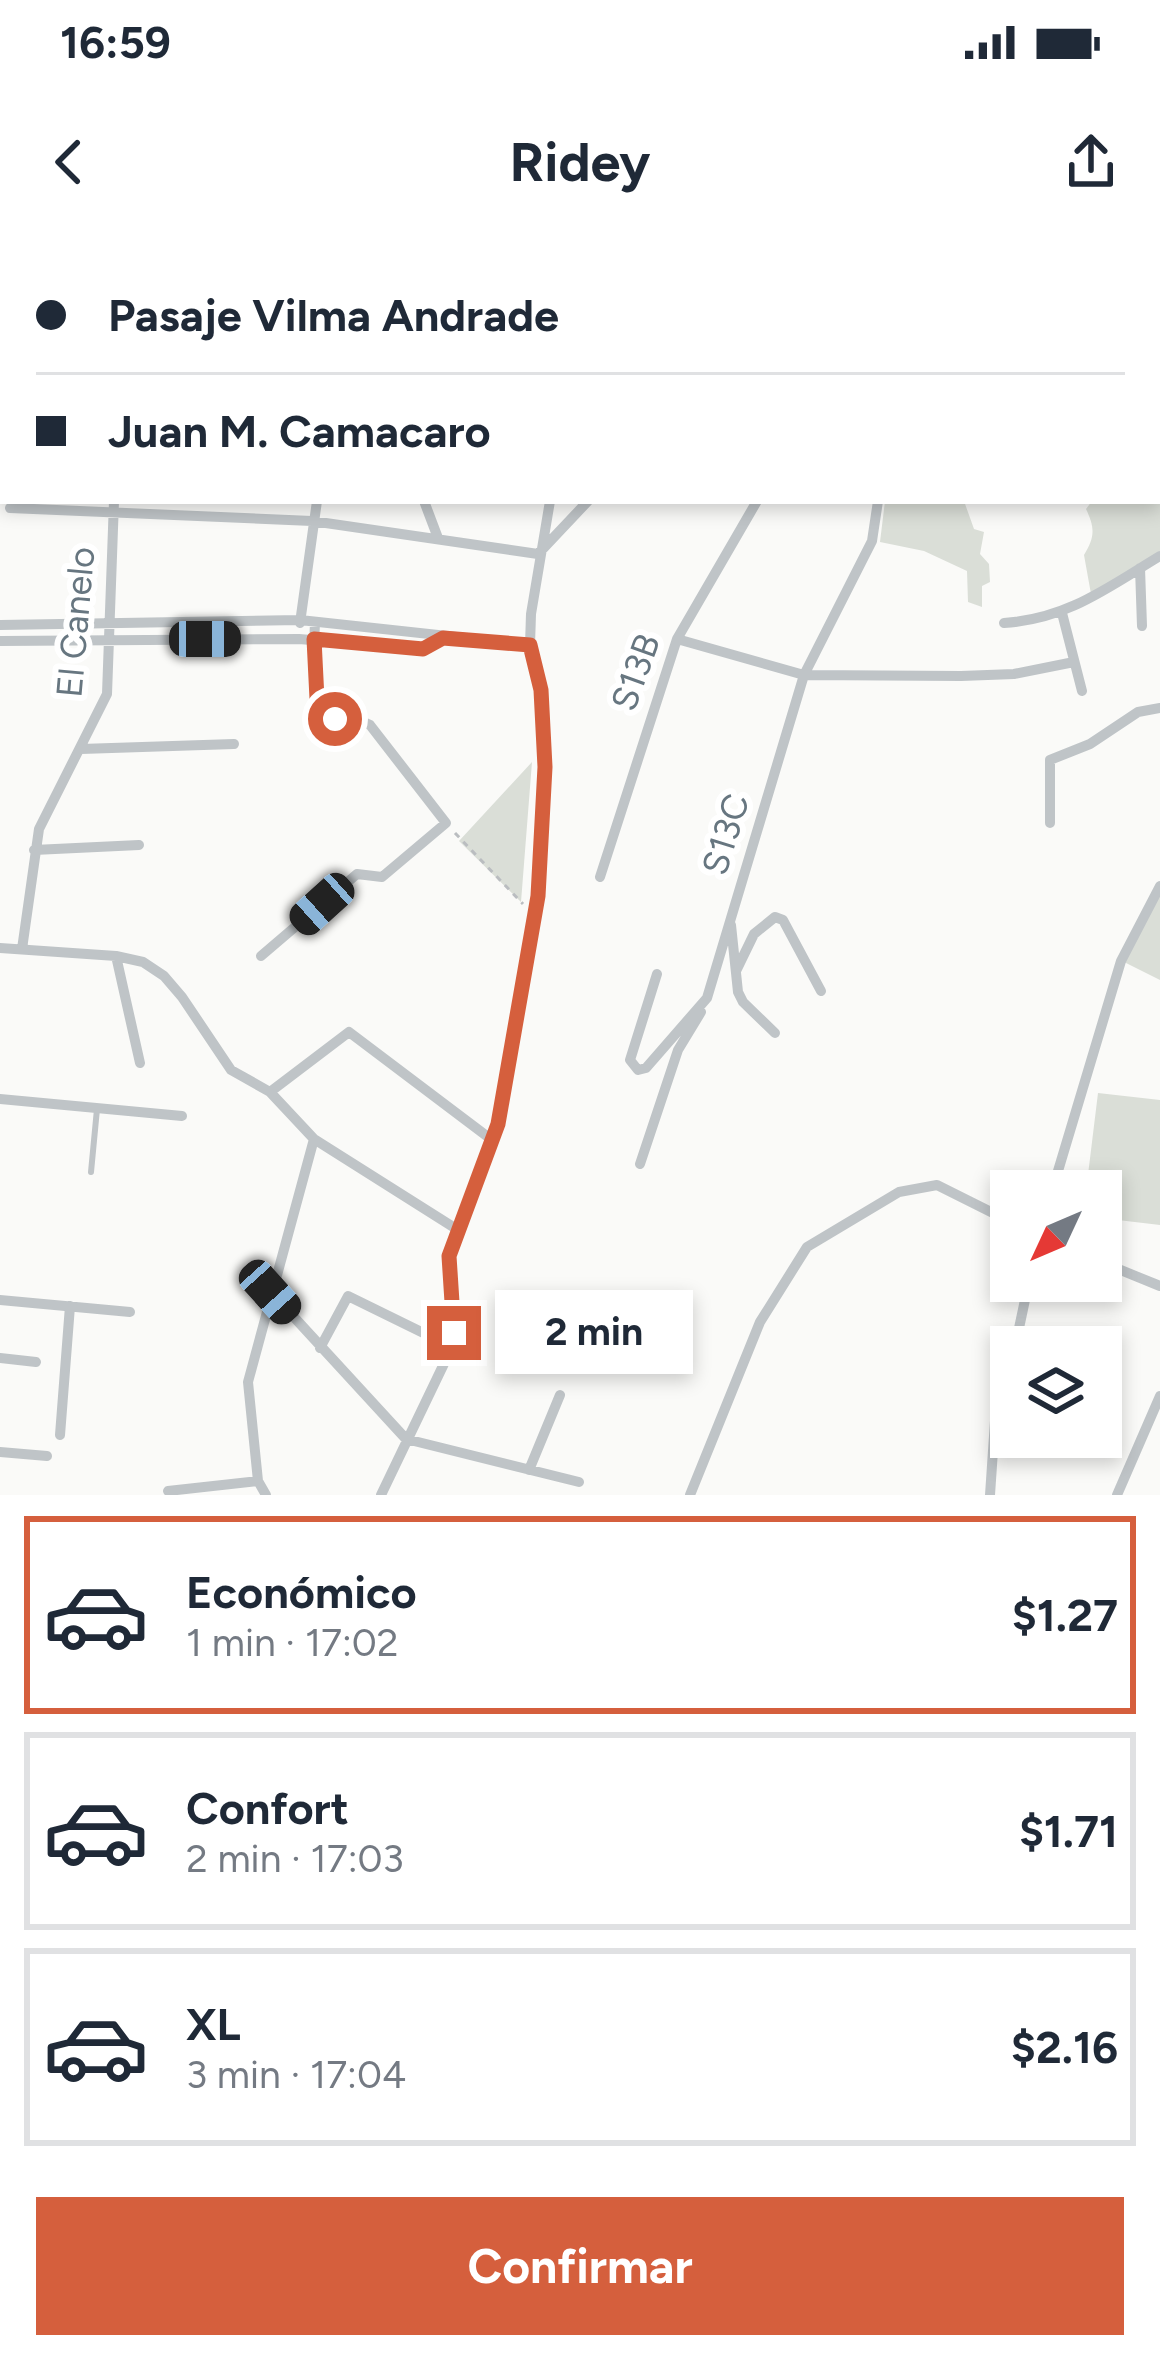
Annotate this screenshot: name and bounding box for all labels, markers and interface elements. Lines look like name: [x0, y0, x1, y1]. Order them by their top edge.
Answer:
text: 16:59: [60, 15, 171, 69]
icon: back: [36, 129, 102, 195]
icon: share: [1058, 129, 1124, 195]
text: Ridey: [510, 130, 650, 195]
text: Pasaje Vilma Andrade: [108, 288, 559, 342]
text: Juan M. Camacaro: [108, 404, 491, 458]
street label: El Canelo: [48, 545, 103, 699]
car: [169, 621, 241, 657]
street label: S13B: [602, 628, 669, 716]
route start: [308, 692, 362, 746]
street label: S13C: [693, 788, 758, 880]
car: [283, 867, 361, 941]
north arrow: [990, 1170, 1122, 1302]
map controls: [990, 1170, 1122, 1458]
car: [233, 1253, 307, 1331]
callout: 2 min: [496, 1291, 694, 1375]
route end: [427, 1306, 481, 1360]
text: 2 min: [545, 1308, 643, 1355]
button: layers: [990, 1326, 1122, 1458]
icon: car: [42, 1561, 150, 1669]
text: Económico: [186, 1565, 417, 1619]
text: $1.27: [1012, 1588, 1118, 1642]
text: 1 min · 17:02: [186, 1619, 399, 1666]
icon: car: [42, 1777, 150, 1885]
text: Confort: [186, 1781, 349, 1835]
text: $1.71: [1019, 1804, 1118, 1858]
text: 2 min · 17:03: [186, 1835, 404, 1882]
icon: car: [42, 1993, 150, 2101]
text: XL: [186, 1997, 241, 2051]
text: $2.16: [1011, 2020, 1118, 2074]
text: 3 min · 17:04: [186, 2051, 406, 2098]
button: Confirmar: [36, 2197, 1124, 2335]

